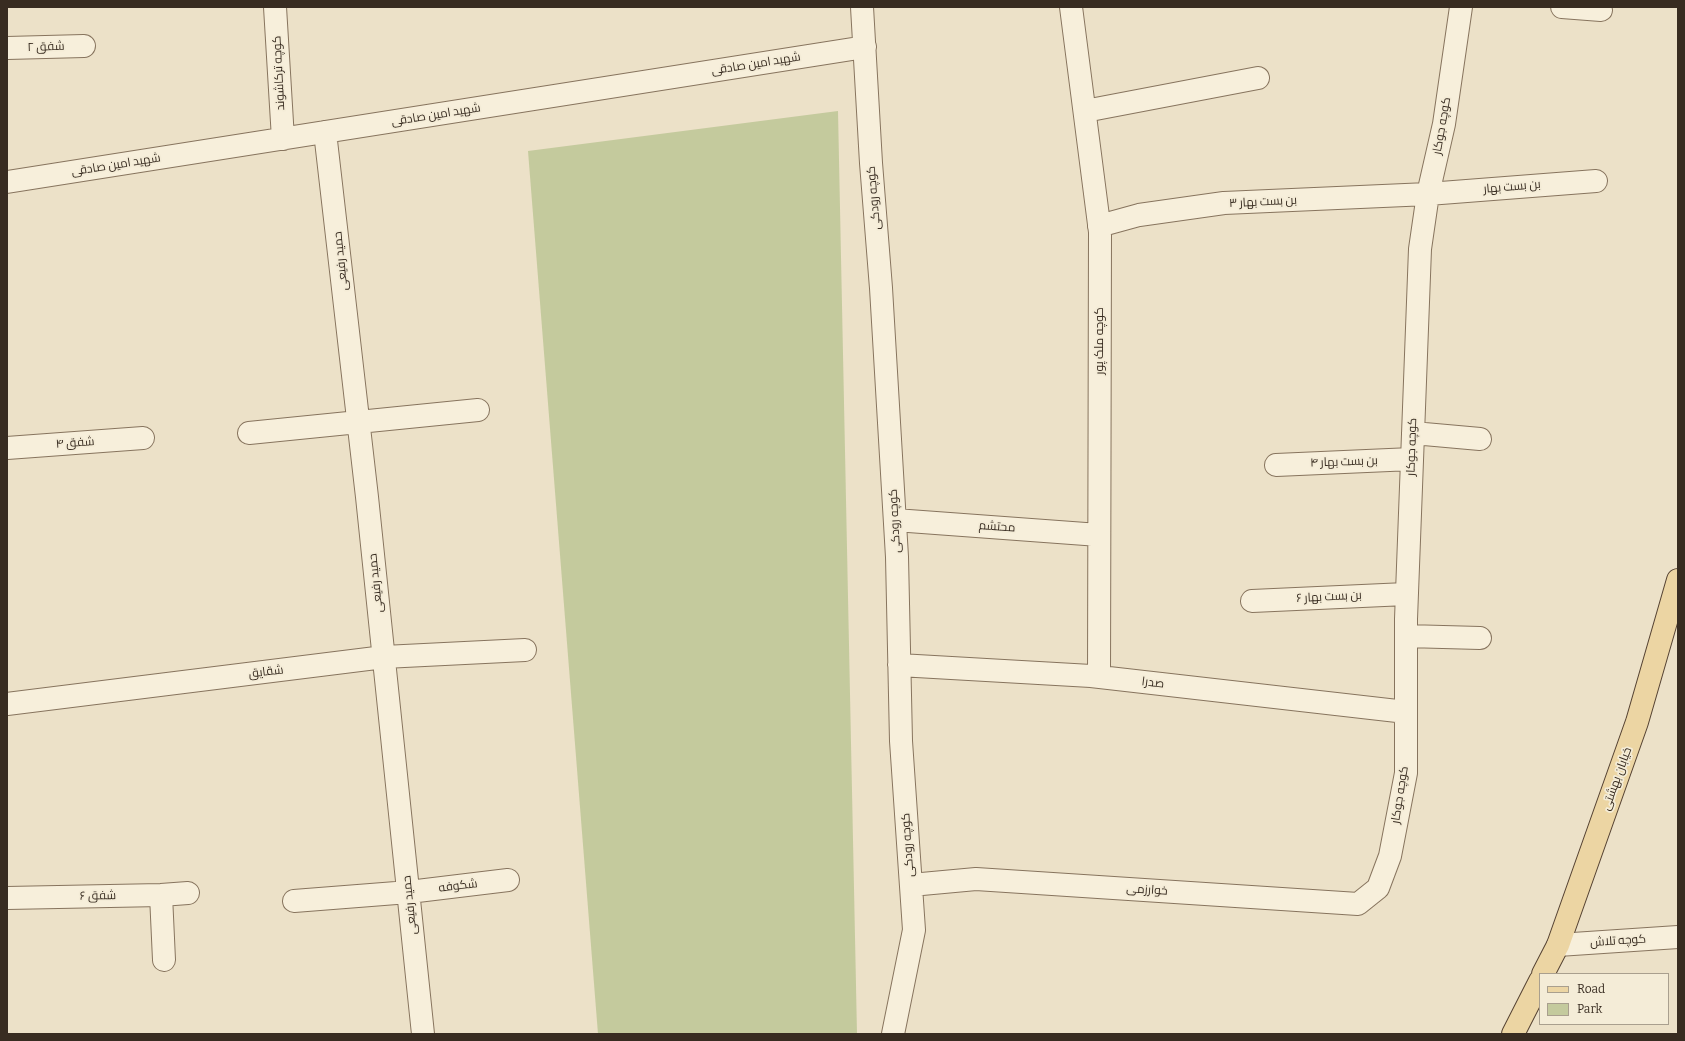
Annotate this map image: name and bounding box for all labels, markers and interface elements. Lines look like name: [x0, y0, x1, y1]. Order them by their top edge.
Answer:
street label: کوچه ترکاشوند: [270, 35, 288, 111]
street label: شفق ۲: [27, 39, 65, 55]
street label: شهید امین صادقی: [710, 50, 802, 78]
street label: کوچه جوکار: [1430, 96, 1454, 156]
street label: شهید امین صادقی: [390, 101, 482, 129]
street label: شهید امین صادقی: [70, 151, 162, 179]
street label: کوچه رودکی: [864, 165, 884, 231]
street label: بن بست بهار: [1483, 177, 1541, 197]
street label: بن بست بهار ۳: [1229, 193, 1297, 211]
street label: حمید رفیعی: [331, 231, 351, 291]
street label: کوچه ملک پور: [1093, 307, 1107, 375]
street label: کوچه جوکار: [1404, 418, 1420, 476]
street label: شفق ۴: [55, 434, 95, 452]
street label: بن بست بهار ۴: [1310, 454, 1378, 470]
street label: کوچه رودکی: [886, 489, 904, 553]
street label: محتشم: [978, 519, 1016, 535]
street label: حمید رفیعی: [366, 553, 386, 613]
street label: بن بست بهار ۶: [1296, 588, 1362, 606]
street label: شقایق: [248, 663, 284, 681]
street label: صدرا: [1141, 674, 1165, 692]
street label: خیابان بهشتی: [1599, 745, 1635, 813]
street label: کوچه جوکار: [1388, 765, 1412, 825]
street label: کوچه رودکی: [899, 813, 917, 877]
street label: حمید رفیعی: [400, 875, 420, 935]
street label: شکوفه: [438, 876, 478, 896]
street label: خوارزمی: [1126, 881, 1168, 899]
street label: شفق ۶: [80, 888, 116, 904]
street label: کوچه تلاش: [1589, 932, 1647, 950]
legend: [1539, 973, 1669, 1025]
text: Road: [1577, 982, 1605, 996]
text: Park: [1577, 1002, 1602, 1016]

